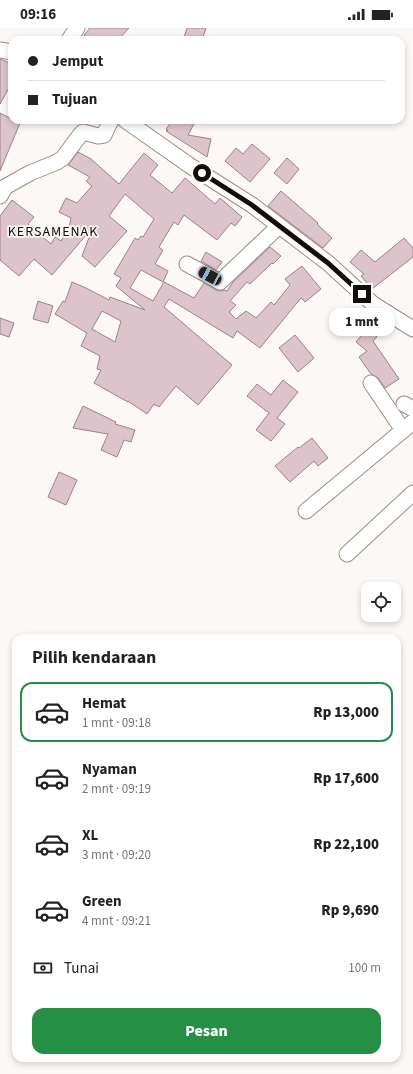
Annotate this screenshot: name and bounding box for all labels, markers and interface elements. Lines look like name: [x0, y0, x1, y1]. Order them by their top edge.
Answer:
text: 09:16: [20, 4, 56, 25]
text: Jemput: [52, 51, 103, 72]
text: Tujuan: [52, 89, 97, 110]
route start: [193, 164, 211, 182]
district label: KERSAMENAK: [8, 222, 98, 242]
car: [197, 265, 223, 287]
route end: [353, 285, 371, 303]
callout: 1 mnt: [329, 308, 395, 336]
text: 1 mnt: [345, 313, 379, 331]
map controls: [361, 582, 401, 622]
button: locate: [361, 582, 401, 622]
text: Pilih kendaraan: [32, 645, 156, 670]
text: Hemat: [82, 693, 126, 714]
icon: car: [34, 694, 70, 730]
text: Rp 13,000: [313, 702, 379, 723]
text: 1 mnt · 09:18: [82, 714, 151, 732]
text: Nyaman: [82, 759, 137, 780]
icon: car: [34, 760, 70, 796]
text: Rp 17,600: [313, 768, 379, 789]
text: 2 mnt · 09:19: [82, 780, 151, 798]
text: XL: [82, 825, 98, 846]
icon: car: [34, 826, 70, 862]
text: Rp 22,100: [313, 834, 379, 855]
text: 3 mnt · 09:20: [82, 846, 151, 864]
text: Green: [82, 891, 122, 912]
icon: car: [34, 892, 70, 928]
text: Rp 9,690: [321, 900, 379, 921]
text: 4 mnt · 09:21: [82, 912, 151, 930]
icon: cash: [32, 957, 54, 979]
text: Tunai: [64, 958, 99, 979]
text: 100 m: [348, 959, 381, 977]
button: Pesan: [32, 1008, 381, 1054]

